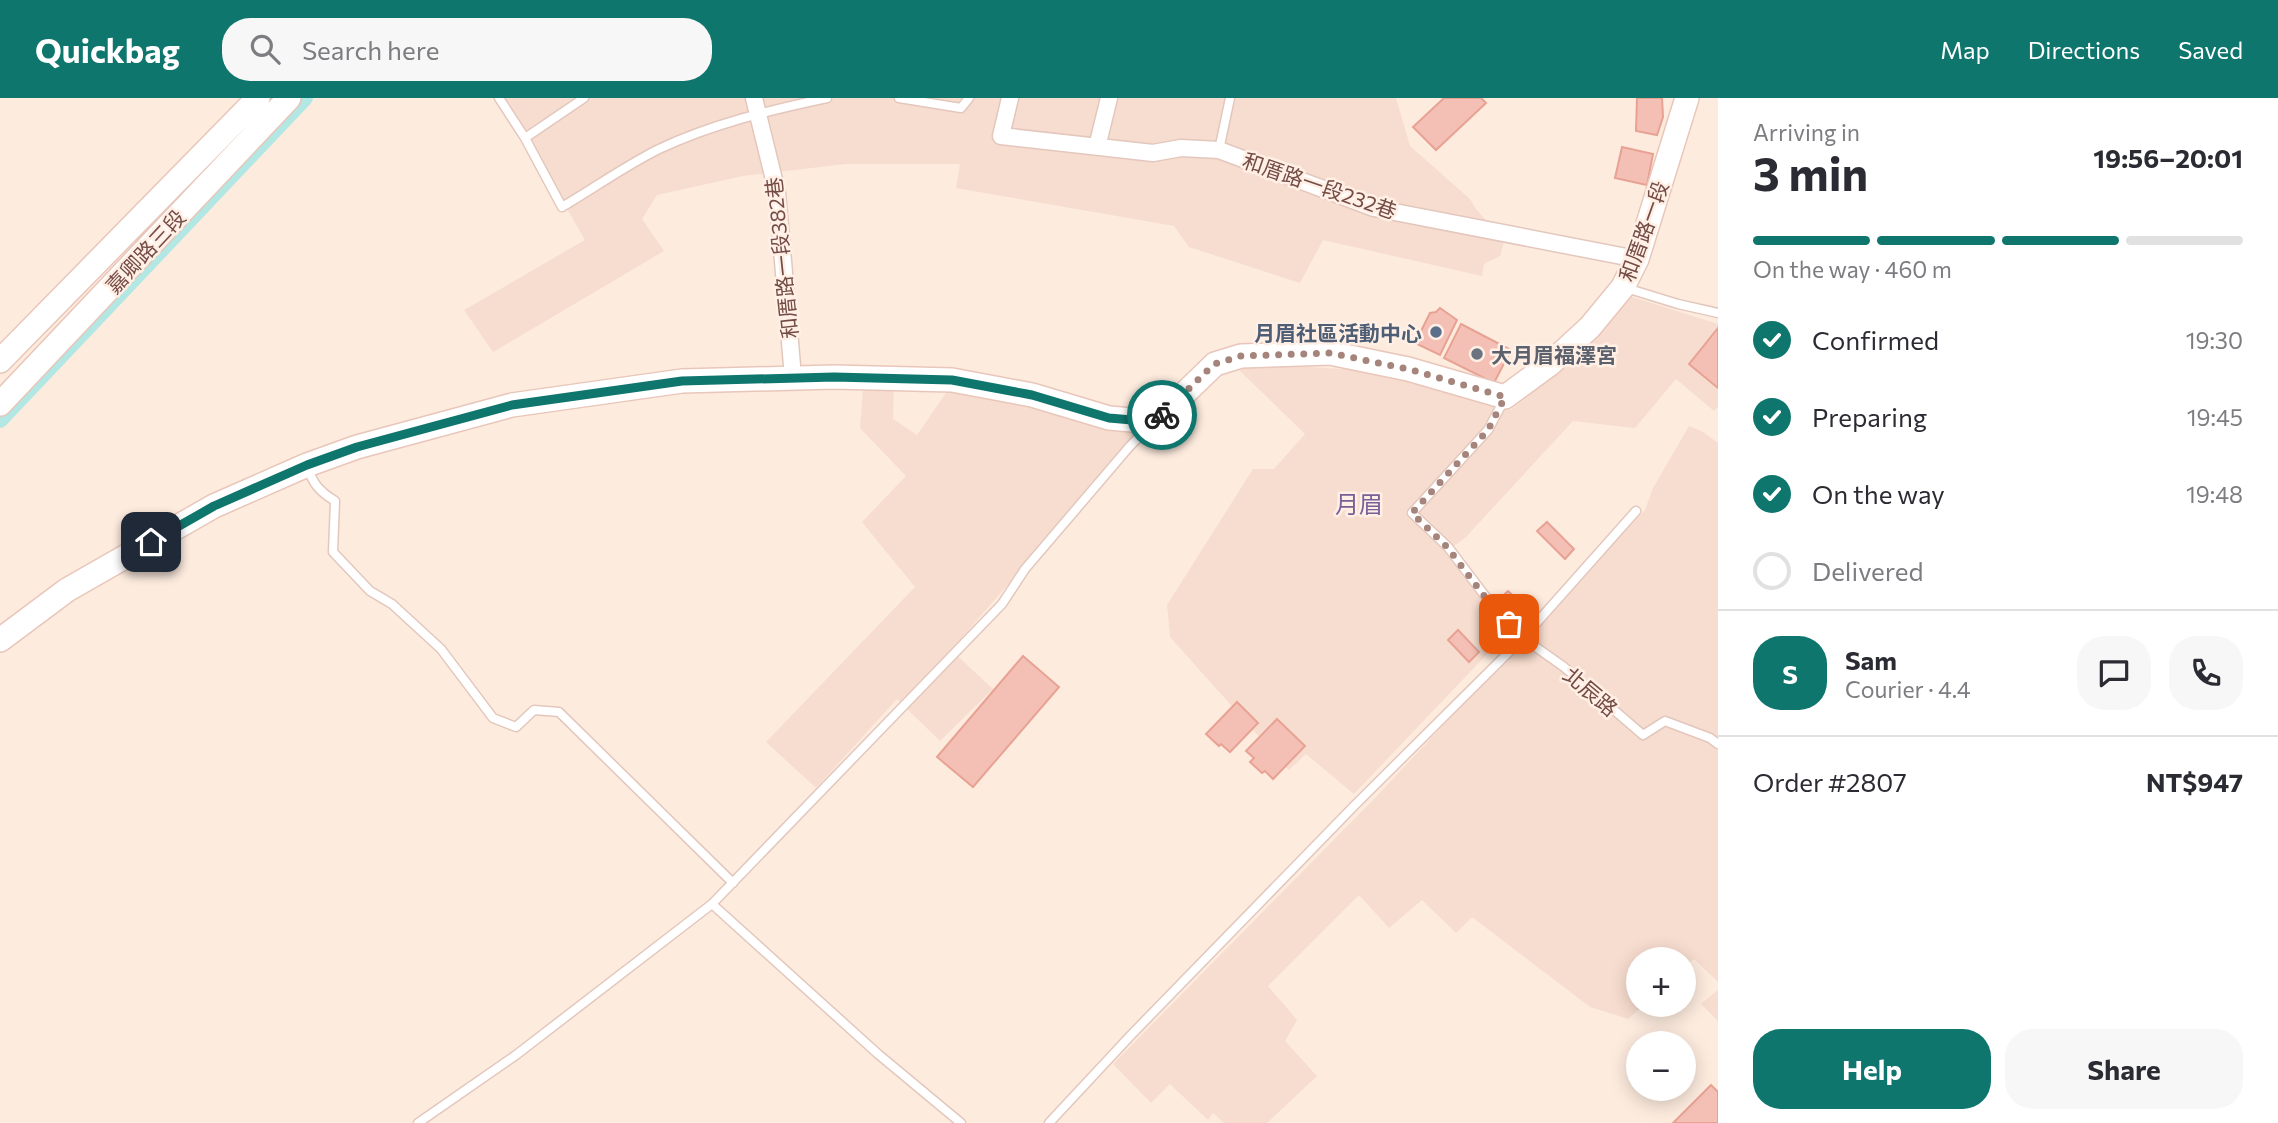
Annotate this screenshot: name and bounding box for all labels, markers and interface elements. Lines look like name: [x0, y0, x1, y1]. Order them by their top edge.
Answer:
search box: [222, 18, 712, 81]
text: Quickbag: [35, 29, 180, 70]
icon: search: [246, 30, 284, 68]
text: Search here: [302, 34, 439, 65]
text: Map: [1940, 35, 1990, 64]
text: Directions: [2028, 35, 2140, 64]
text: Saved: [2178, 35, 2243, 64]
text: Arriving in: [1753, 118, 1860, 146]
text: 19:56–20:01: [2093, 142, 2243, 173]
text: 3 min: [1753, 144, 1868, 200]
street label: 和厝路一段232巷: [1240, 147, 1400, 223]
street label: 和厝路一段382巷: [760, 176, 802, 340]
street label: 和厝路一段: [1613, 177, 1673, 285]
street label: 嘉卿路三段: [100, 204, 190, 298]
text: On the way · 460 m: [1753, 255, 1952, 283]
place label: 月眉社區活動中心: [1254, 320, 1422, 345]
icon: check: [1753, 321, 1791, 359]
marker: 月眉社區活動中心: [1428, 324, 1444, 340]
text: Confirmed: [1812, 324, 1939, 355]
text: 19:30: [2186, 326, 2243, 354]
place label: 大月眉福澤宮: [1491, 342, 1617, 367]
marker: 大月眉福澤宮: [1469, 346, 1485, 362]
courier: [1127, 380, 1197, 450]
icon: bike: [1143, 396, 1181, 434]
icon: check: [1753, 398, 1791, 436]
text: Preparing: [1812, 401, 1927, 432]
text: 19:45: [2187, 403, 2243, 431]
icon: check: [1753, 475, 1791, 513]
text: On the way: [1812, 478, 1945, 509]
text: 19:48: [2186, 480, 2243, 508]
district label: 月眉: [1335, 489, 1383, 518]
pin: [121, 512, 181, 572]
icon: home: [132, 523, 170, 561]
text: Delivered: [1812, 555, 1923, 586]
pin: [1479, 594, 1539, 654]
icon: bag: [1490, 605, 1528, 643]
button: chat: [2077, 636, 2151, 710]
button: phone: [2169, 636, 2243, 710]
text: Sam: [1845, 644, 1897, 675]
text: S: [1782, 658, 1798, 689]
street label: 北辰路: [1559, 661, 1623, 721]
text: Courier · 4.4: [1845, 675, 1971, 703]
text: Order #2807: [1753, 766, 1907, 797]
text: NT$947: [2146, 766, 2243, 797]
map controls: [1626, 947, 1696, 1101]
button: +: [1626, 947, 1696, 1017]
button: Help: [1753, 1029, 1991, 1109]
button: Share: [2005, 1029, 2243, 1109]
button: −: [1626, 1031, 1696, 1101]

